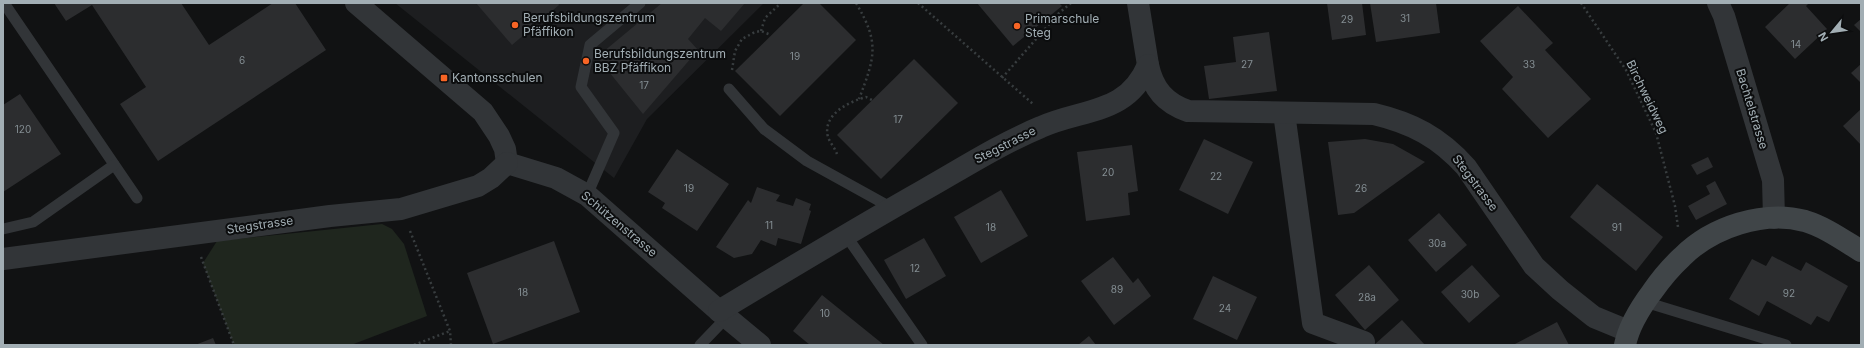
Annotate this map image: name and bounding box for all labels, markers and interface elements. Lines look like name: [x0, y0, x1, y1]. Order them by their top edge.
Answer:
place label: Berufsbildungszentrum Pfäffikon: [523, 10, 655, 39]
place label: Primarschule Steg: [1025, 11, 1099, 40]
house number: 31: [1400, 12, 1410, 24]
north arrow: [1812, 12, 1852, 52]
house number: 29: [1341, 13, 1353, 25]
marker: Berufsbildungszentrum Pfäffikon: [510, 20, 520, 30]
marker: Primarschule Steg: [1012, 21, 1022, 31]
text: N: [1815, 30, 1831, 44]
house number: 14: [1791, 38, 1801, 50]
place label: Berufsbildungszentrum BBZ Pfäffikon: [594, 46, 726, 75]
house number: 19: [790, 50, 800, 62]
house number: 6: [239, 54, 245, 66]
marker: Berufsbildungszentrum BBZ Pfäffikon: [581, 56, 591, 66]
house number: 27: [1241, 58, 1253, 70]
house number: 33: [1523, 58, 1535, 70]
street label: Birchweidweg: [1623, 58, 1672, 136]
street label: Bachtelstrasse: [1733, 67, 1772, 151]
place label: Kantonsschulen: [452, 70, 543, 85]
marker: Kantonsschulen: [439, 73, 449, 83]
house number: 17: [639, 79, 649, 91]
house number: 17: [893, 113, 903, 125]
house number: 120: [15, 123, 31, 135]
street label: Stegstrasse: [971, 123, 1038, 166]
street label: Stegstrasse: [1449, 151, 1502, 214]
house number: 20: [1102, 166, 1114, 178]
house number: 22: [1210, 170, 1222, 182]
house number: 19: [684, 182, 694, 194]
house number: 26: [1355, 182, 1367, 194]
street label: Schützenstrasse: [578, 188, 660, 260]
street label: Stegstrasse: [226, 212, 294, 237]
house number: 11: [765, 219, 773, 231]
house number: 18: [986, 221, 996, 233]
house number: 91: [1612, 221, 1622, 233]
house number: 30a: [1428, 237, 1446, 249]
house number: 12: [910, 262, 920, 274]
house number: 89: [1111, 283, 1123, 295]
house number: 18: [518, 286, 528, 298]
house number: 92: [1783, 287, 1795, 299]
house number: 30b: [1461, 288, 1479, 300]
house number: 28a: [1358, 291, 1376, 303]
house number: 24: [1219, 302, 1231, 314]
house number: 10: [820, 307, 830, 319]

